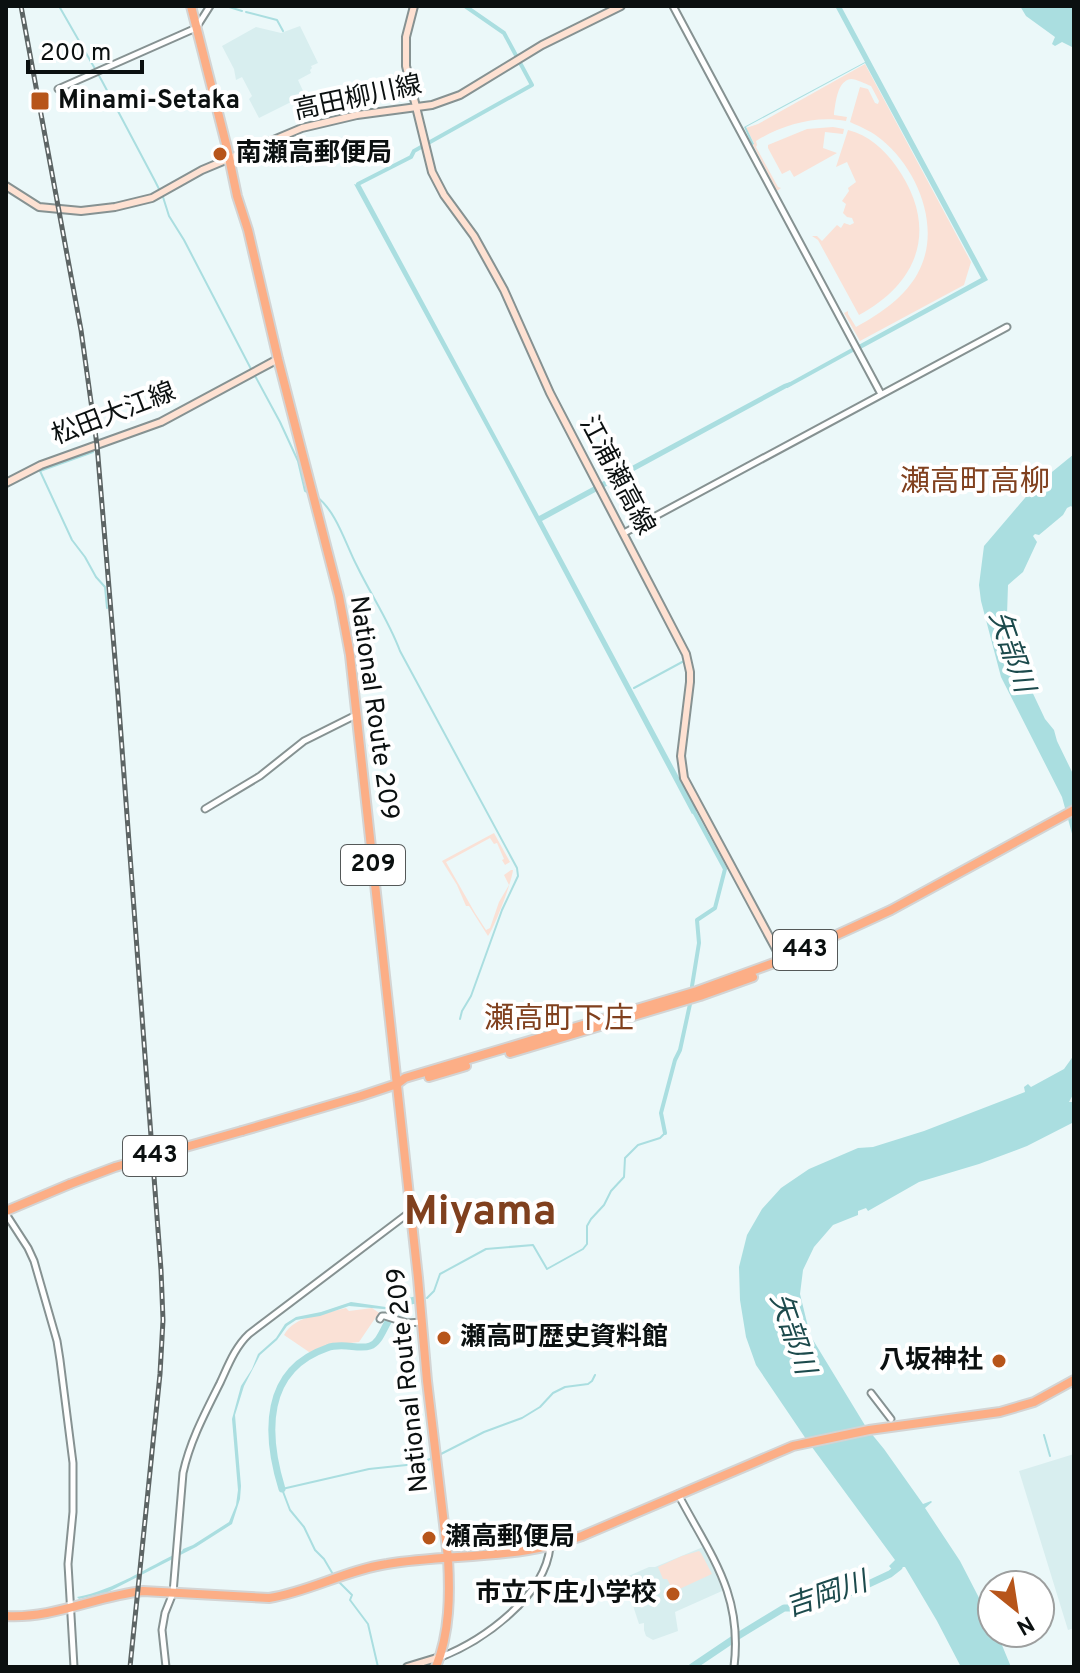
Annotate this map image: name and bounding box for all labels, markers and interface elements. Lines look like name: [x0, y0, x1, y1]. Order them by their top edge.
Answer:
scale bar: [28, 24, 142, 74]
text: 200 m: [40, 39, 111, 69]
street label: 高田柳川線: [291, 69, 425, 129]
place label: Minami-Setaka: [58, 85, 240, 118]
marker: Minami-Setaka: [29, 90, 51, 112]
place label: 南瀬高郵便局: [236, 138, 392, 171]
marker: 南瀬高郵便局: [211, 145, 229, 163]
street label: 松田大江線: [47, 376, 181, 454]
street label: 江浦瀬高線: [571, 411, 661, 541]
district label: 瀬高町高柳: [900, 465, 1050, 502]
street label: National Route 209: [341, 594, 405, 822]
water label: 矢部川: [979, 606, 1042, 700]
road number: 209: [341, 845, 405, 885]
road number: 443: [773, 930, 837, 970]
district label: 瀬高町下庄: [484, 1002, 634, 1039]
road number: 443: [123, 1136, 187, 1176]
district label: Miyama: [404, 1187, 556, 1240]
street label: National Route 209: [381, 1266, 437, 1494]
water label: 矢部川: [760, 1288, 823, 1382]
place label: 瀬高町歴史資料館: [460, 1322, 668, 1355]
marker: 瀬高町歴史資料館: [435, 1329, 453, 1347]
place label: 八坂神社: [879, 1345, 983, 1378]
marker: 八坂神社: [990, 1352, 1008, 1370]
place label: 瀬高郵便局: [445, 1522, 575, 1555]
marker: 瀬高郵便局: [420, 1529, 438, 1547]
water label: 吉岡川: [781, 1564, 875, 1627]
north arrow: [976, 1569, 1056, 1649]
place label: 市立下庄小学校: [475, 1578, 657, 1611]
marker: 市立下庄小学校: [664, 1585, 682, 1603]
text: N: [1011, 1609, 1038, 1640]

